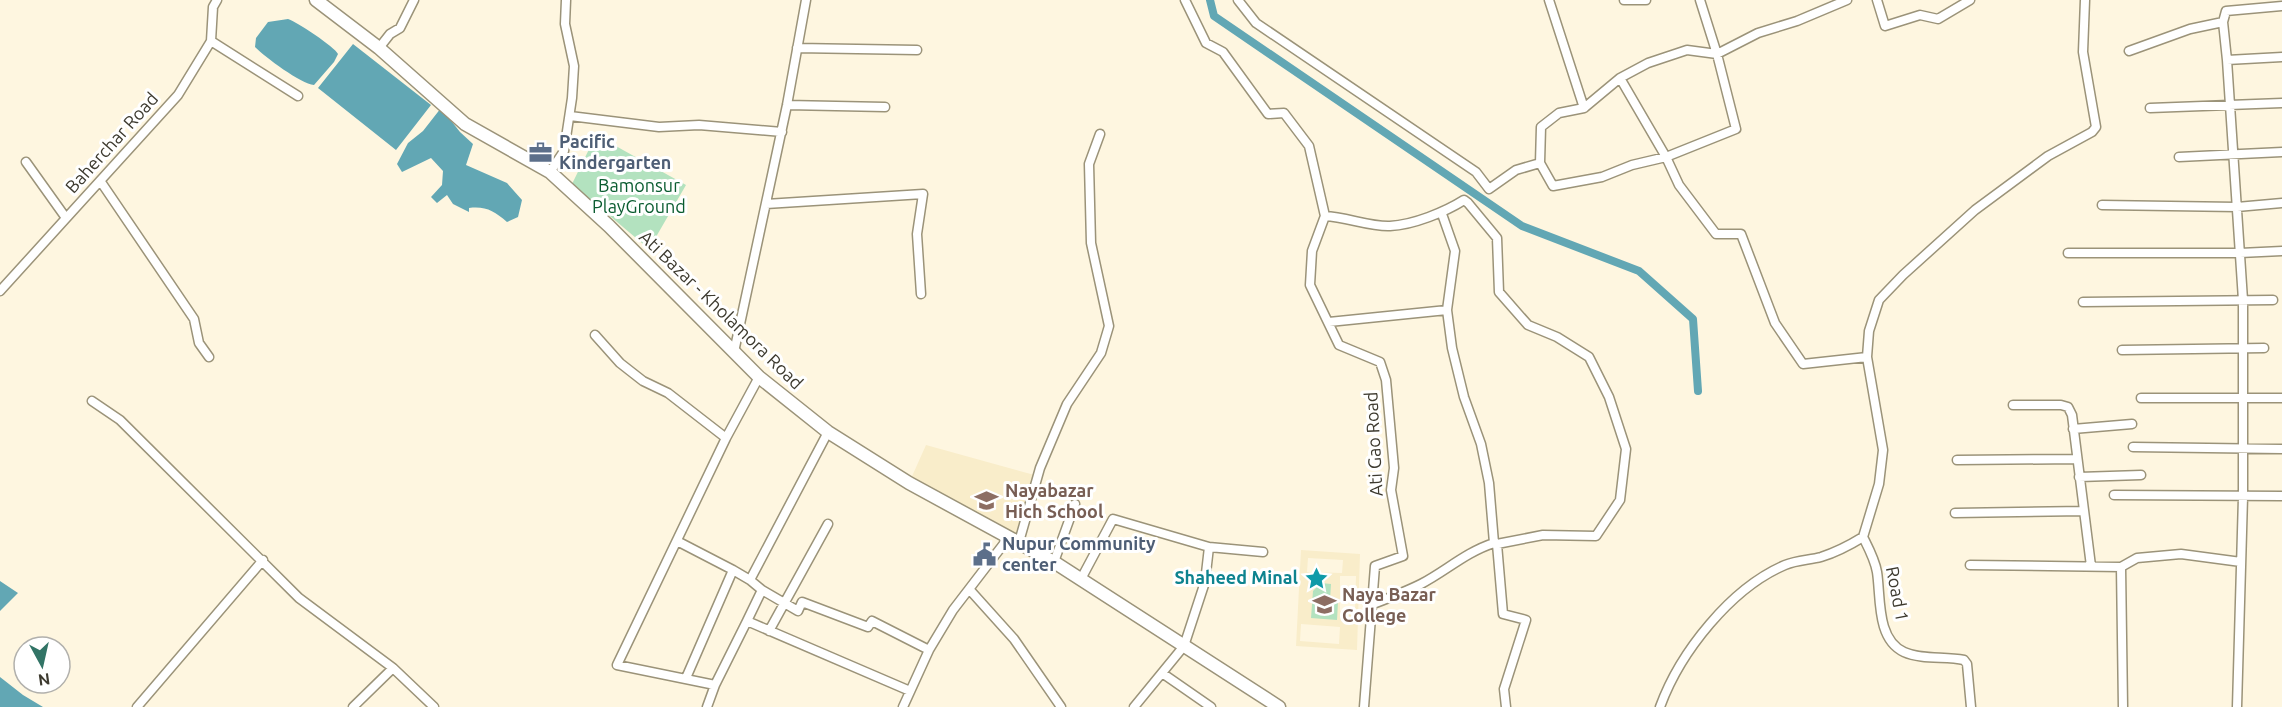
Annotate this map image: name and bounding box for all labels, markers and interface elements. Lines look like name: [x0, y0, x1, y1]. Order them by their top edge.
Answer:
street label: Baherchar Road: [61, 88, 162, 197]
place label: Pacific Kindergarten: [559, 131, 671, 172]
office icon: Pacific Kindergarten: [528, 139, 554, 165]
park label: Bamonsur PlayGround: [592, 175, 686, 216]
street label: Ati Bazar - Kholamora Road: [636, 226, 807, 393]
street label: Ati Gao Road: [1360, 391, 1386, 497]
place label: Nayabazar Hich School: [1005, 480, 1104, 521]
school or university icon: Nayabazar Hich School: [974, 488, 1000, 514]
place label: Nupur Community center: [1002, 533, 1156, 574]
public building icon: Nupur Community center: [971, 541, 997, 567]
place icon: Shaheed Minal: [1303, 565, 1329, 591]
street label: Road 1: [1883, 565, 1913, 623]
place label: Shaheed Minal: [1174, 567, 1299, 587]
place label: Naya Bazar College: [1342, 584, 1437, 625]
school or university icon: Naya Bazar College: [1311, 592, 1337, 618]
north arrow: [12, 635, 72, 695]
text: N: [37, 670, 51, 690]

